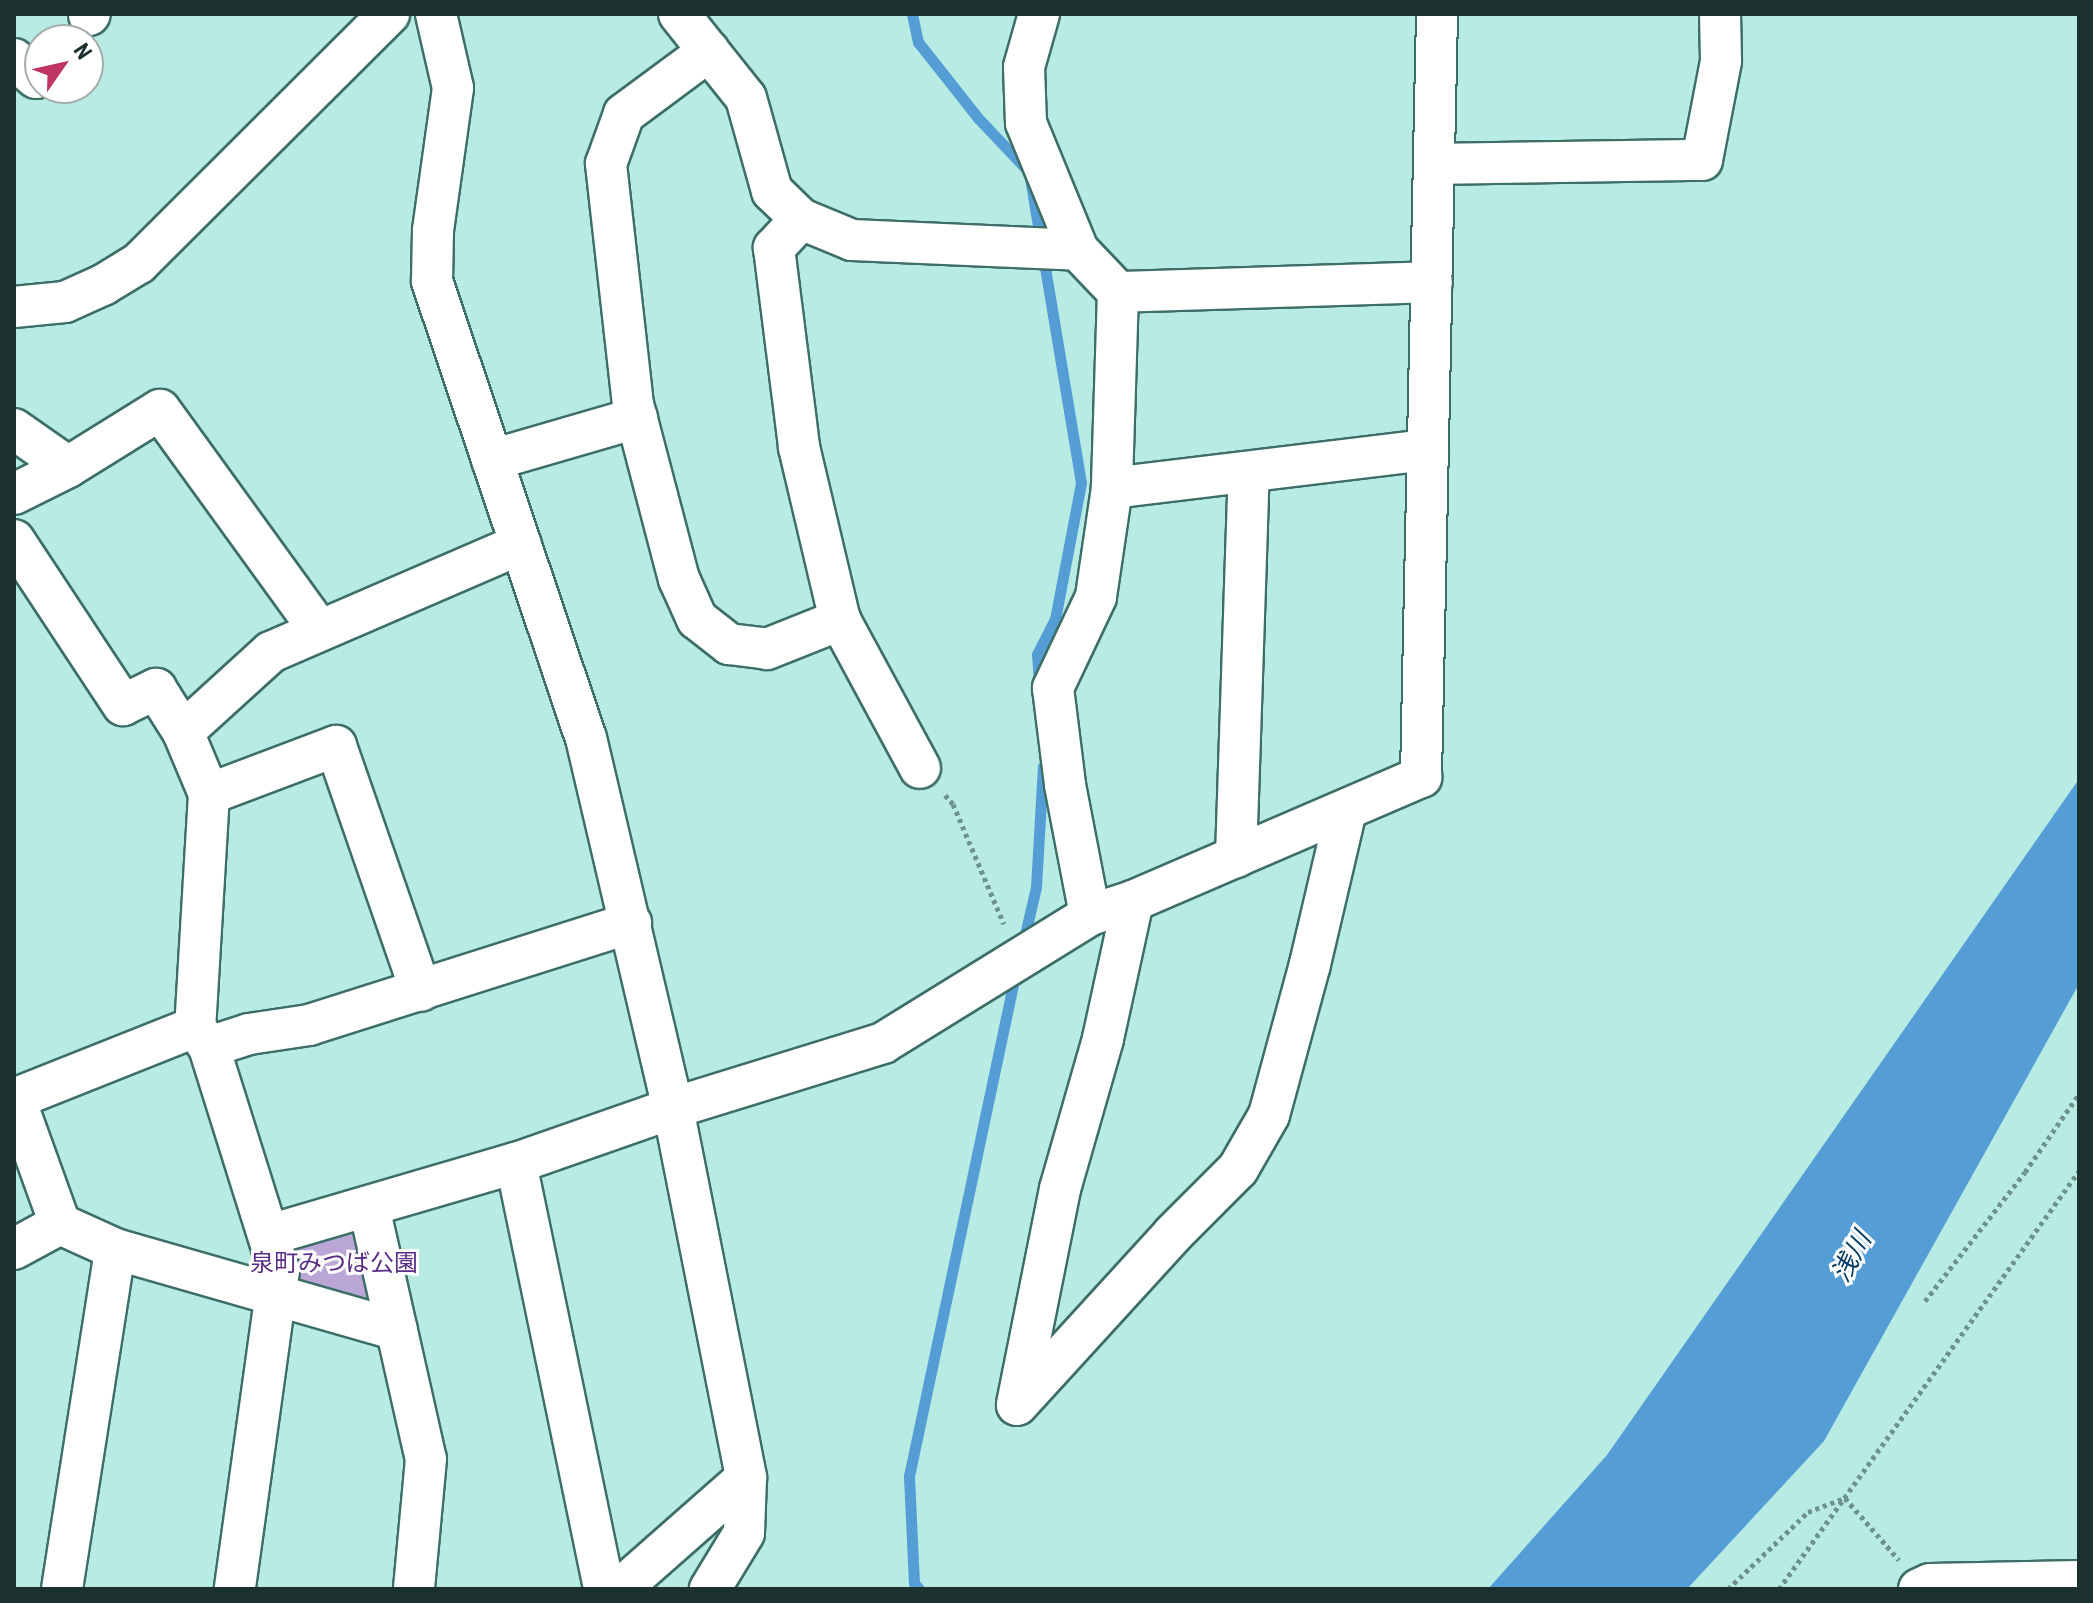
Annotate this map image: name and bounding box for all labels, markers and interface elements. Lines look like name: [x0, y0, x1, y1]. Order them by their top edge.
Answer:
north arrow: [24, 24, 104, 104]
text: N: [69, 39, 97, 64]
water label: 浅川: [1826, 1227, 1878, 1287]
park label: 泉町みつば公園: [250, 1250, 418, 1278]

